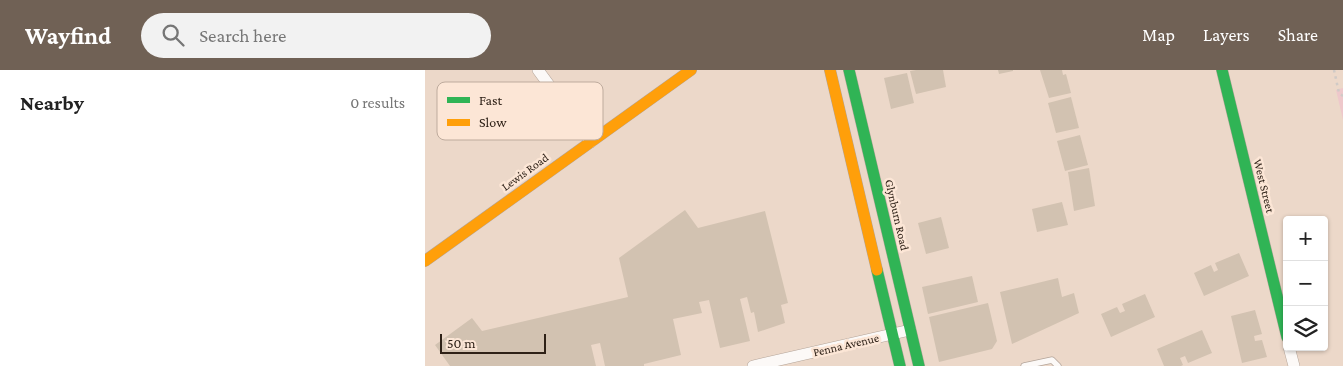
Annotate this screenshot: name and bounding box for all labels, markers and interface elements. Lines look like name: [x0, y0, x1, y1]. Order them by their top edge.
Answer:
search box: [141, 13, 491, 58]
icon: search: [159, 21, 187, 49]
text: Wayfind: [25, 22, 111, 49]
text: Search here: [199, 25, 286, 46]
text: Map: [1142, 25, 1175, 45]
text: Layers: [1203, 25, 1250, 45]
text: Share: [1278, 25, 1318, 45]
legend: [437, 82, 603, 140]
text: Nearby: [20, 91, 84, 115]
text: Fast: [479, 92, 503, 108]
text: 0 results: [350, 94, 405, 111]
text: Slow: [479, 114, 507, 130]
street label: Lewis Road: [499, 150, 552, 194]
street label: West Street: [1251, 158, 1278, 215]
street label: Glynburn Road: [882, 178, 912, 253]
map controls: [1283, 216, 1328, 351]
button: +: [1283, 216, 1328, 261]
button: −: [1283, 261, 1328, 306]
button: layers: [1283, 306, 1328, 351]
scale bar: [440, 331, 546, 354]
street label: Penna Avenue: [812, 331, 880, 359]
text: 50 m: [447, 335, 475, 351]

